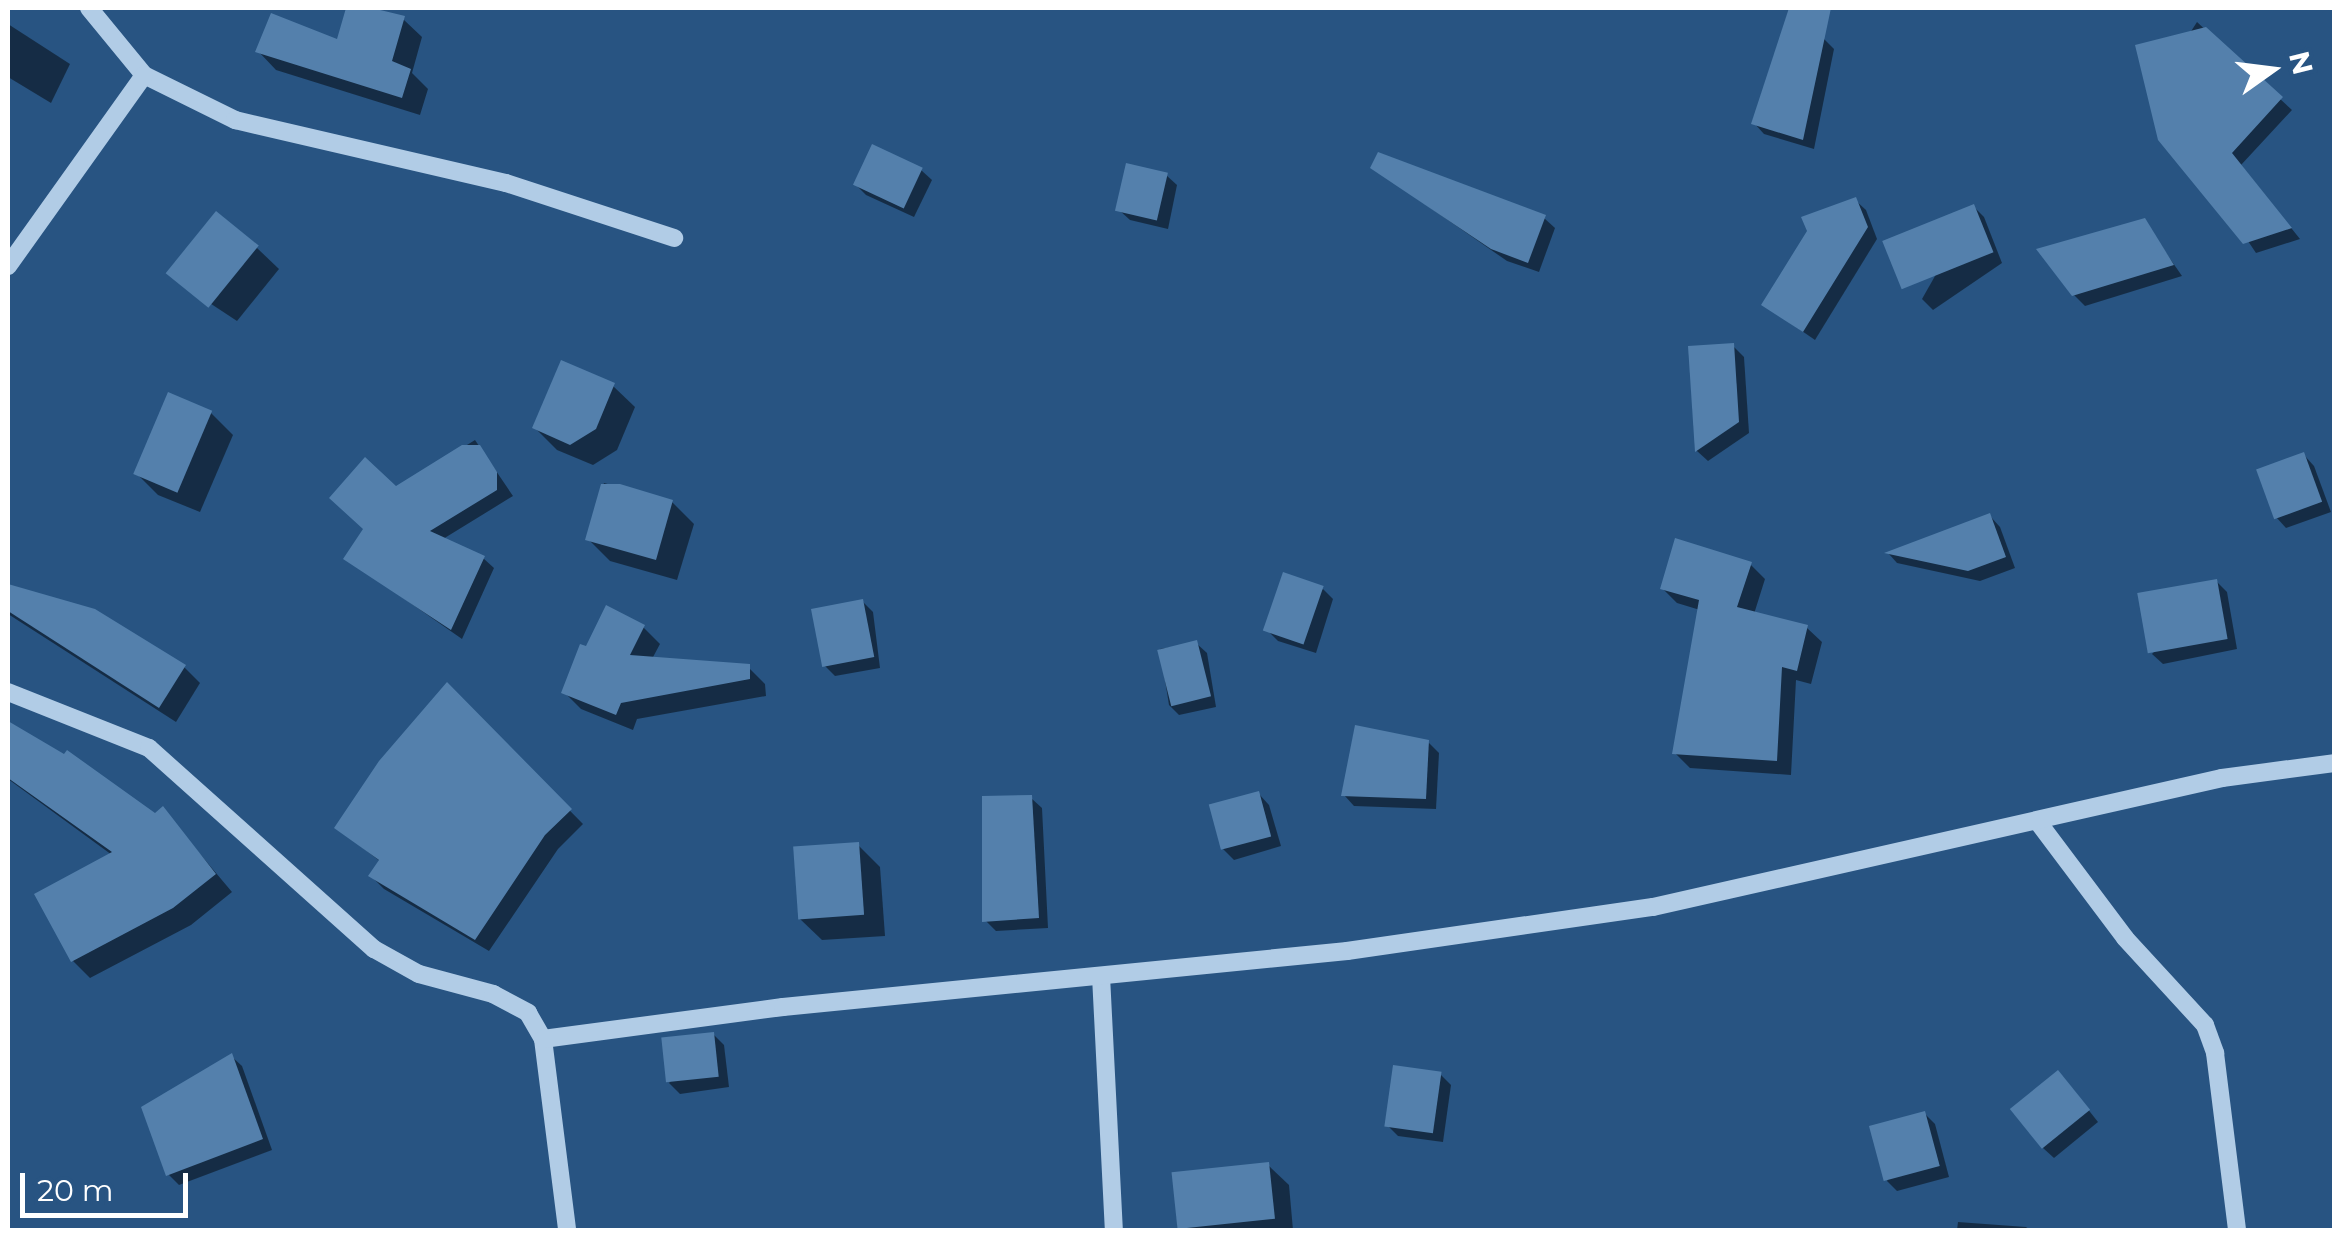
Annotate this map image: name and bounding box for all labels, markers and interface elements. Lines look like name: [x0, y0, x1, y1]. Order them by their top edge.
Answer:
north arrow: [2222, 20, 2322, 120]
text: N: [2282, 48, 2320, 78]
scale bar: [25, 1153, 192, 1215]
text: 20 m: [37, 1172, 114, 1209]

